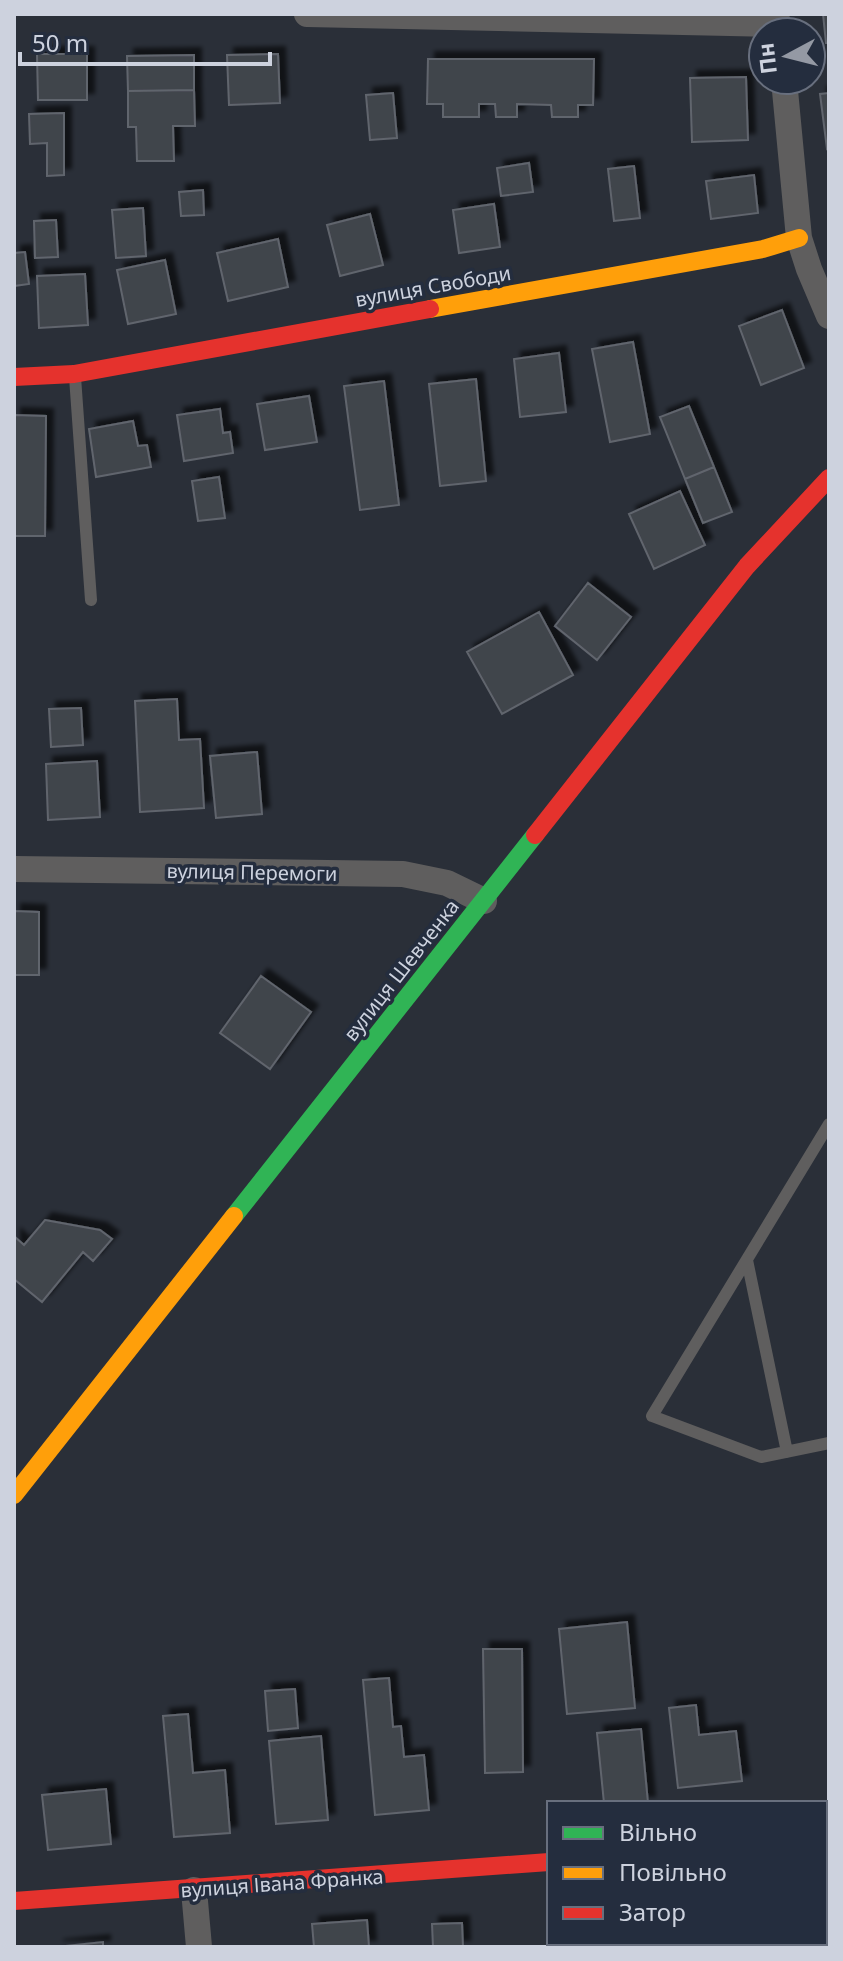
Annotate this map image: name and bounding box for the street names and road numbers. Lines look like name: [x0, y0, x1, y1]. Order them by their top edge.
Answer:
street label: вулиця Свободи: [353, 259, 513, 313]
street label: вулиця Перемоги: [166, 857, 338, 887]
street label: вулиця Шевченка: [337, 894, 465, 1046]
street label: вулиця Івана Франка: [180, 1862, 384, 1904]

